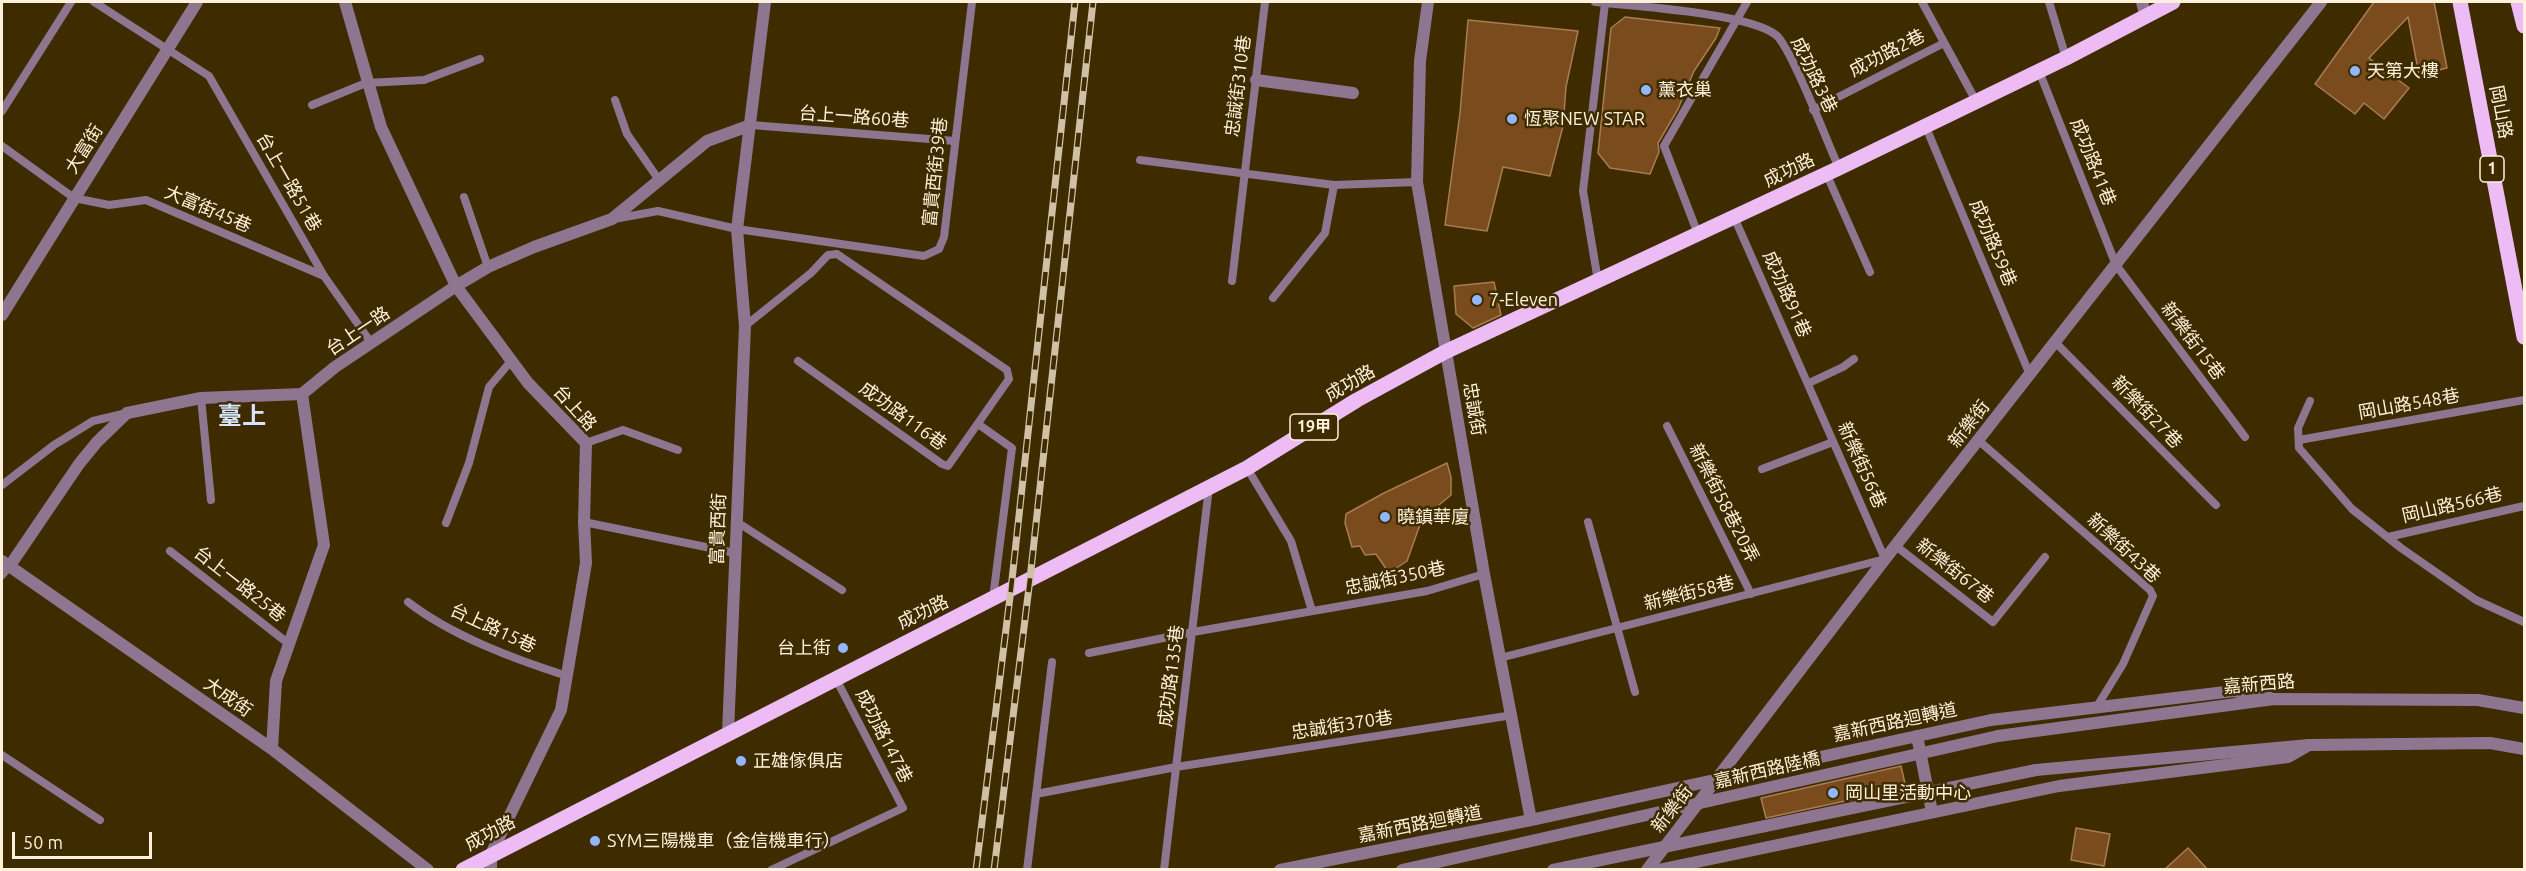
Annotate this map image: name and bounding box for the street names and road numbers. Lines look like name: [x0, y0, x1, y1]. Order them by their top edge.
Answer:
street label: 成功路2巷: [1845, 25, 1929, 81]
street label: 成功路3巷: [1786, 33, 1842, 117]
street label: 忠誠街310巷: [1221, 34, 1255, 138]
street label: 岡山路: [2485, 83, 2517, 141]
street label: 台上一路60巷: [798, 102, 910, 132]
street label: 成功路41巷: [2066, 115, 2120, 209]
street label: 富貴西街39巷: [918, 116, 952, 228]
street label: 大富街: [61, 120, 107, 178]
street label: 台上一路51巷: [252, 129, 326, 235]
street label: 成功路: [1760, 148, 1818, 192]
road number: 1: [2480, 156, 2504, 182]
street label: 大富街45巷: [161, 181, 255, 237]
street label: 成功路59巷: [1965, 196, 2021, 290]
street label: 成功路91巷: [1758, 247, 1816, 341]
street label: 新樂街15巷: [2157, 298, 2229, 384]
street label: 台上一路: [322, 302, 394, 360]
street label: 成功路: [1321, 360, 1379, 406]
street label: 新樂街27巷: [2107, 371, 2187, 453]
street label: 成功路116巷: [855, 377, 951, 455]
street label: 台上路: [549, 381, 601, 435]
street label: 忠誠街: [1459, 381, 1489, 437]
street label: 岡山路548巷: [2357, 384, 2461, 424]
street label: 新樂街: [1944, 396, 1994, 452]
road number: 19甲: [1290, 414, 1338, 440]
street label: 新樂街56巷: [1833, 418, 1891, 512]
street label: 新樂街58巷20弄: [1685, 440, 1763, 566]
street label: 岡山路566巷: [2400, 483, 2504, 527]
street label: 富貴西街: [706, 493, 730, 565]
street label: 新樂街43巷: [2083, 509, 2165, 587]
street label: 新樂街67巷: [1912, 534, 1998, 608]
street label: 台上一路25巷: [190, 542, 290, 626]
street label: 忠誠街350巷: [1343, 557, 1447, 599]
street label: 新樂街58巷: [1642, 571, 1736, 615]
street label: 成功路: [894, 590, 952, 634]
street label: 台上路15巷: [447, 599, 539, 657]
street label: 成功路135巷: [1154, 624, 1188, 728]
street label: 嘉新西路: [2222, 670, 2296, 698]
street label: 大成街: [200, 673, 256, 721]
street label: 成功路147巷: [851, 685, 917, 787]
street label: 嘉新西路迴轉道: [1831, 698, 1959, 746]
street label: 忠誠街370巷: [1290, 706, 1394, 744]
street label: 嘉新西路陸橋: [1712, 747, 1822, 793]
street label: 新樂街: [1647, 781, 1697, 837]
street label: 嘉新西路迴轉道: [1356, 801, 1484, 847]
street label: 成功路: [461, 811, 519, 855]

